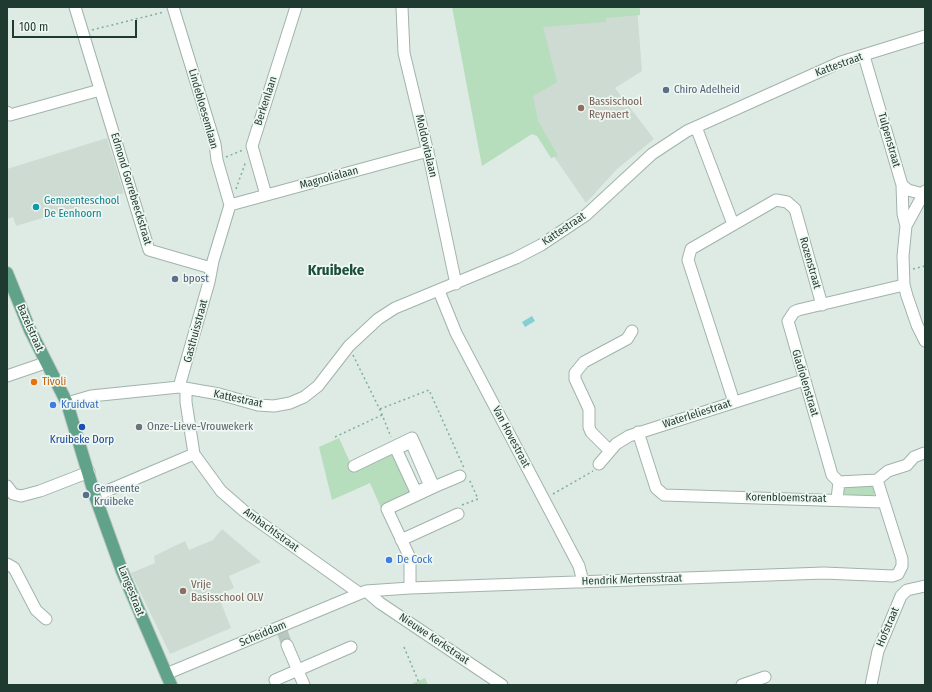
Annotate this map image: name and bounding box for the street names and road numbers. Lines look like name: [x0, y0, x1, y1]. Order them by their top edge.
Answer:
street label: Kattestraat: [813, 50, 865, 80]
street label: Lindebloesemlaan: [185, 67, 221, 151]
street label: Berkenlaan: [252, 75, 280, 127]
street label: Tulpenstraat: [875, 111, 903, 169]
street label: Moldovitalaan: [412, 113, 440, 179]
street label: Edmond Gorrebeeckstraat: [108, 131, 154, 247]
street label: Magnolialaan: [298, 164, 360, 192]
street label: Kattestraat: [540, 210, 588, 248]
street label: Rozenstraat: [796, 236, 824, 290]
street label: Gasthuisstraat: [181, 298, 211, 364]
street label: Bazelstraat: [14, 302, 46, 354]
street label: Gladiolenstraat: [789, 348, 821, 418]
street label: Kattestraat: [212, 387, 264, 411]
street label: Waterleliestraat: [661, 397, 733, 431]
street label: Van Hovestraat: [489, 404, 533, 470]
street label: Korenbloemstraat: [746, 491, 826, 505]
street label: Ambachtstraat: [241, 505, 301, 555]
street label: Langestraat: [115, 564, 147, 618]
street label: Hendrik Mertensstraat: [582, 572, 682, 588]
street label: Hofstraat: [874, 605, 902, 649]
street label: Nieuwe Kerkstraat: [396, 611, 472, 667]
street label: Scheiddam: [237, 618, 289, 650]

